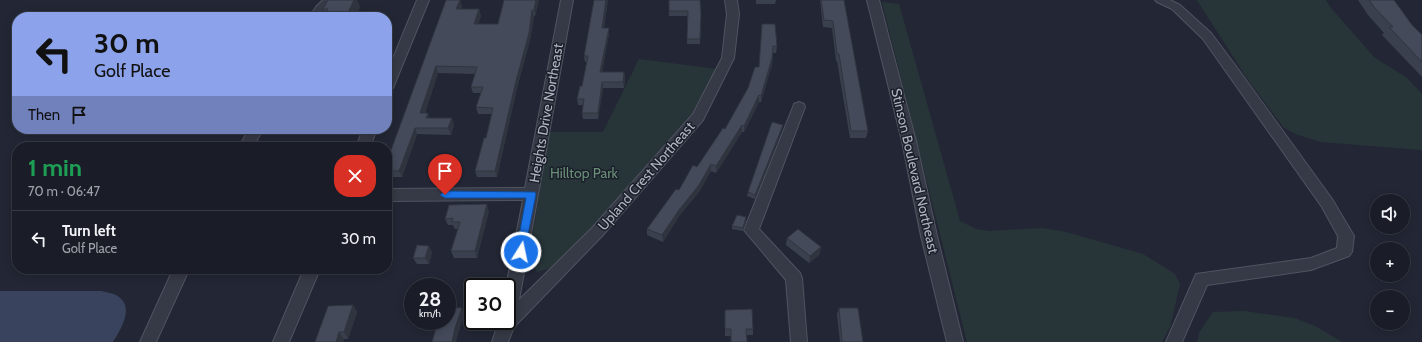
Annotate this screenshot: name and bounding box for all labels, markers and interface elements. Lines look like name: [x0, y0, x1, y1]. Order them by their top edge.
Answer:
text: 30 m: [94, 26, 160, 60]
icon: left: [28, 28, 80, 80]
street label: Heights Drive Northeast: [525, 42, 567, 184]
text: Golf Place: [94, 60, 171, 82]
street label: Stinson Boulevard Northeast: [887, 87, 943, 256]
icon: arrive: [68, 104, 90, 126]
text: Then: [28, 106, 60, 124]
street label: Upland Crest Northeast: [594, 118, 698, 234]
text: 1 min: [28, 153, 82, 182]
pin: [428, 154, 462, 195]
button: close: [334, 155, 376, 197]
icon: arrive: [434, 160, 456, 182]
park label: Hilltop Park: [550, 164, 619, 182]
text: 70 m · 06:47: [28, 183, 100, 199]
map controls: [1370, 194, 1410, 330]
button: sound: [1370, 194, 1410, 234]
text: Turn left: [62, 222, 116, 240]
icon: left: [28, 228, 50, 250]
text: 30 m: [341, 230, 376, 248]
position arrow: [500, 231, 542, 273]
text: Golf Place: [62, 240, 117, 256]
button: +: [1370, 242, 1410, 282]
speed limit sign: 30: [464, 278, 516, 330]
text: 28: [419, 287, 441, 311]
button: −: [1370, 290, 1410, 330]
text: km/h: [419, 307, 441, 320]

